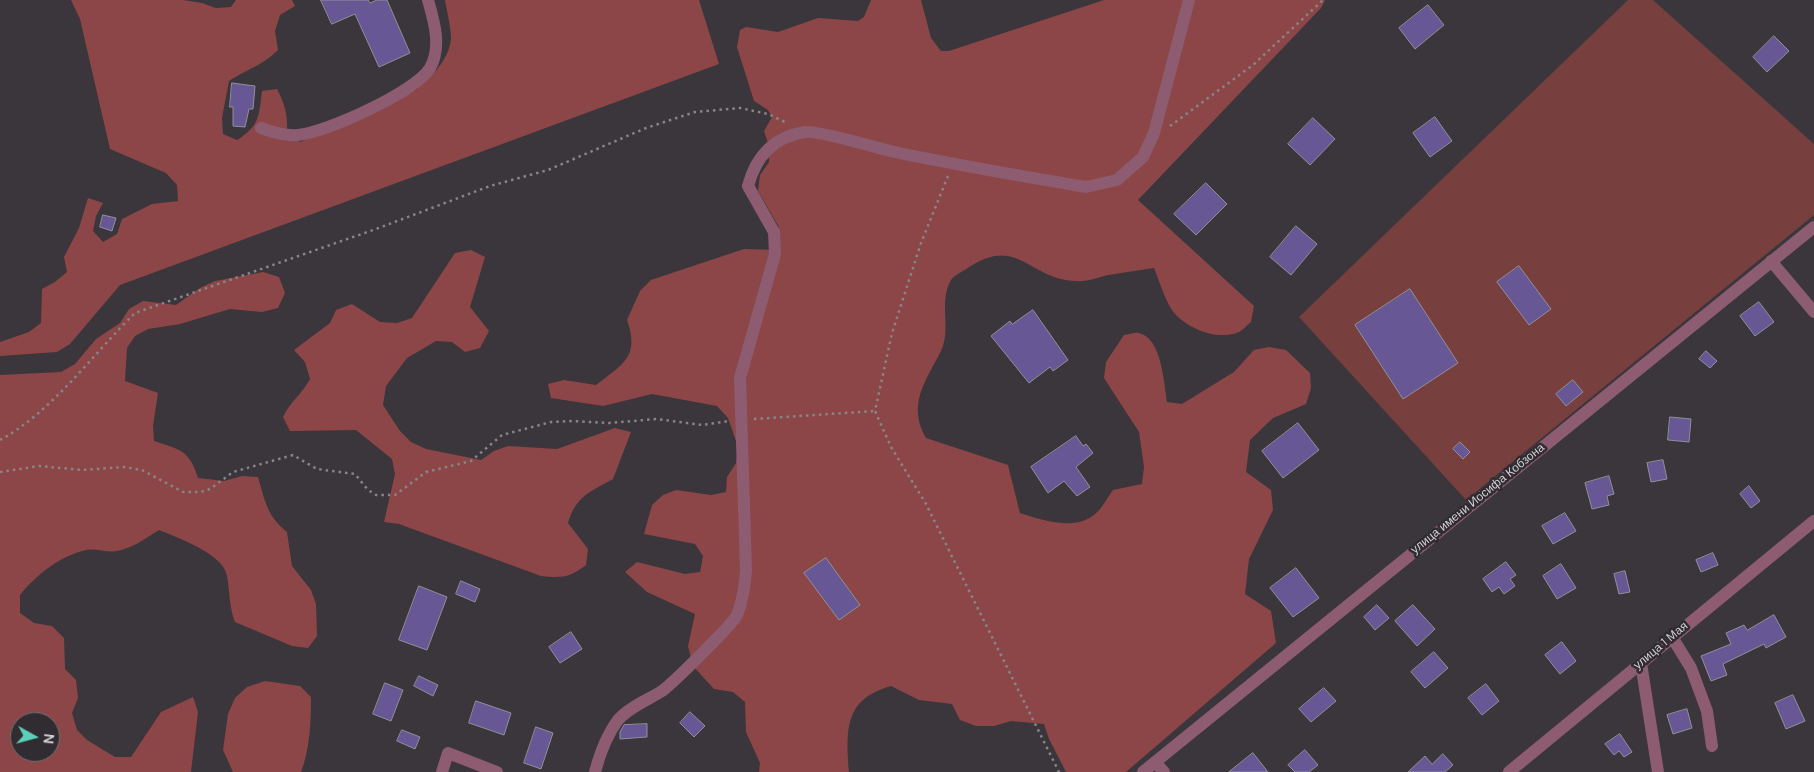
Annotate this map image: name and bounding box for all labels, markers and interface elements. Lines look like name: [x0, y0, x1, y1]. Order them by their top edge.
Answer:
street label: улица имени Иосифа Кобзона: [1408, 441, 1548, 557]
street label: улица 1 Мая: [1631, 619, 1691, 673]
north arrow: [10, 712, 60, 762]
text: N: [39, 733, 58, 745]

